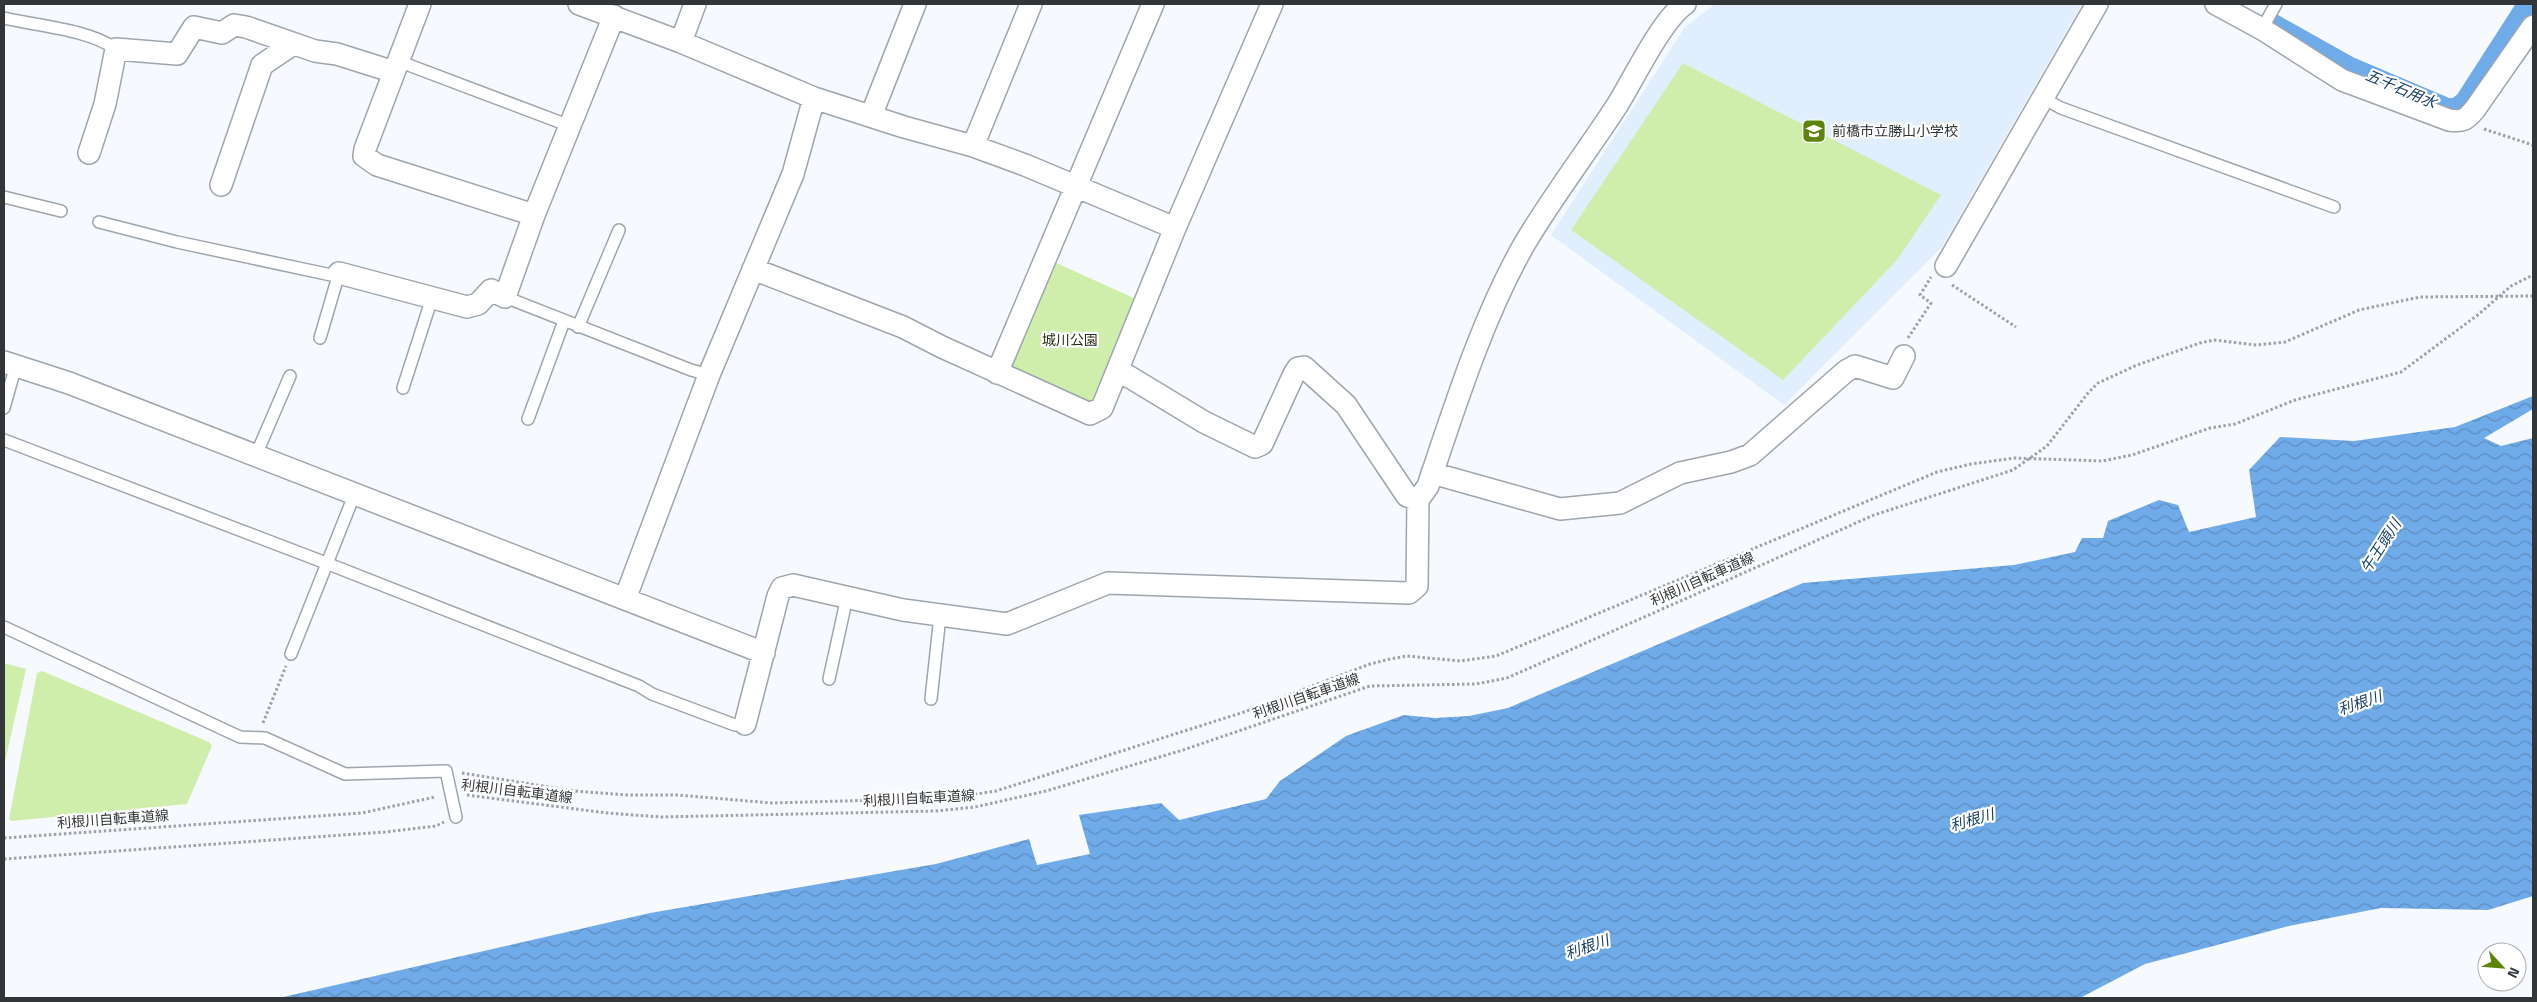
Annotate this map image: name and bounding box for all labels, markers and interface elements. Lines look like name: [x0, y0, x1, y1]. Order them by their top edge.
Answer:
water label: 五千石用水: [2362, 63, 2442, 115]
school or university icon: 前橋市立勝山小学校: [1801, 118, 1827, 144]
place label: 前橋市立勝山小学校: [1832, 120, 1958, 141]
park label: 城川公園: [1042, 329, 1098, 350]
water label: 午王頭川: [2355, 513, 2408, 577]
street label: 利根川自転車道線: [1646, 546, 1757, 611]
street label: 利根川自転車道線: [1249, 667, 1362, 724]
water label: 利根川: [2335, 684, 2387, 721]
street label: 利根川自転車道線: [460, 773, 574, 808]
street label: 利根川自転車道線: [863, 784, 975, 811]
water label: 利根川: [1947, 802, 1999, 837]
street label: 利根川自転車道線: [56, 804, 170, 833]
water label: 利根川: [1562, 928, 1614, 965]
north arrow: [2477, 942, 2527, 992]
text: N: [2503, 964, 2526, 982]

